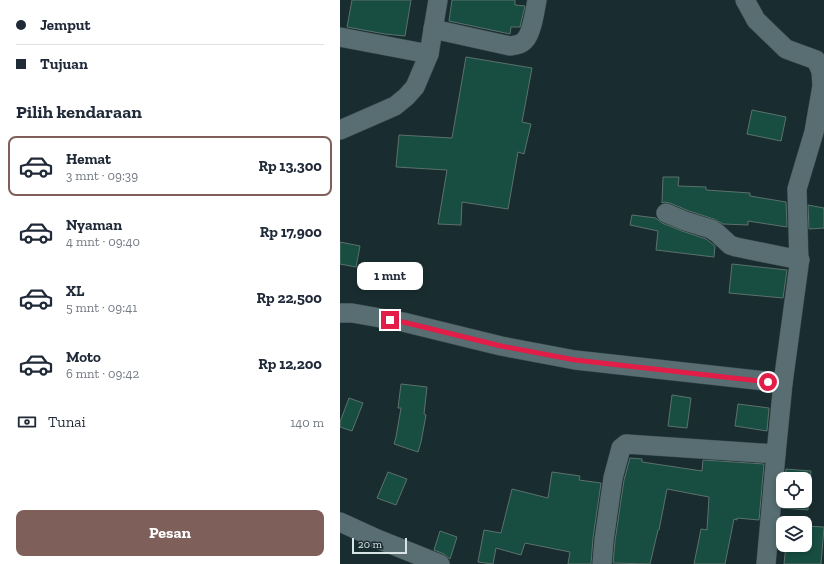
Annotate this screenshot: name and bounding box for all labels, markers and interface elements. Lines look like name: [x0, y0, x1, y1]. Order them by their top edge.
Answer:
text: Jemput: [40, 16, 91, 34]
text: Tujuan: [40, 55, 88, 73]
text: Pilih kendaraan: [16, 101, 142, 123]
icon: car: [18, 148, 54, 184]
text: Hemat: [66, 150, 111, 168]
text: Rp 13,300: [258, 157, 322, 175]
text: 3 mnt · 09:39: [66, 168, 138, 183]
icon: car: [18, 214, 54, 250]
text: Nyaman: [66, 216, 122, 234]
text: Rp 17,900: [260, 223, 322, 241]
text: 4 mnt · 09:40: [66, 234, 140, 249]
callout: 1 mnt: [357, 262, 423, 290]
text: 1 mnt: [374, 268, 406, 283]
icon: car: [18, 280, 54, 316]
text: XL: [66, 282, 84, 300]
text: Rp 22,500: [257, 289, 322, 307]
text: 5 mnt · 09:41: [66, 300, 137, 315]
route end: [381, 311, 399, 329]
icon: car: [18, 346, 54, 382]
text: Moto: [66, 348, 101, 366]
text: Rp 12,200: [258, 355, 322, 373]
text: 6 mnt · 09:42: [66, 366, 139, 381]
route start: [759, 373, 777, 391]
icon: cash: [16, 411, 38, 433]
text: Tunai: [48, 413, 86, 431]
text: 140 m: [290, 415, 324, 430]
map controls: [776, 472, 812, 552]
button: locate: [776, 472, 812, 508]
button: Pesan: [16, 510, 324, 556]
button: layers: [776, 516, 812, 552]
scale bar: [352, 536, 407, 555]
text: 20 m: [358, 538, 382, 551]

